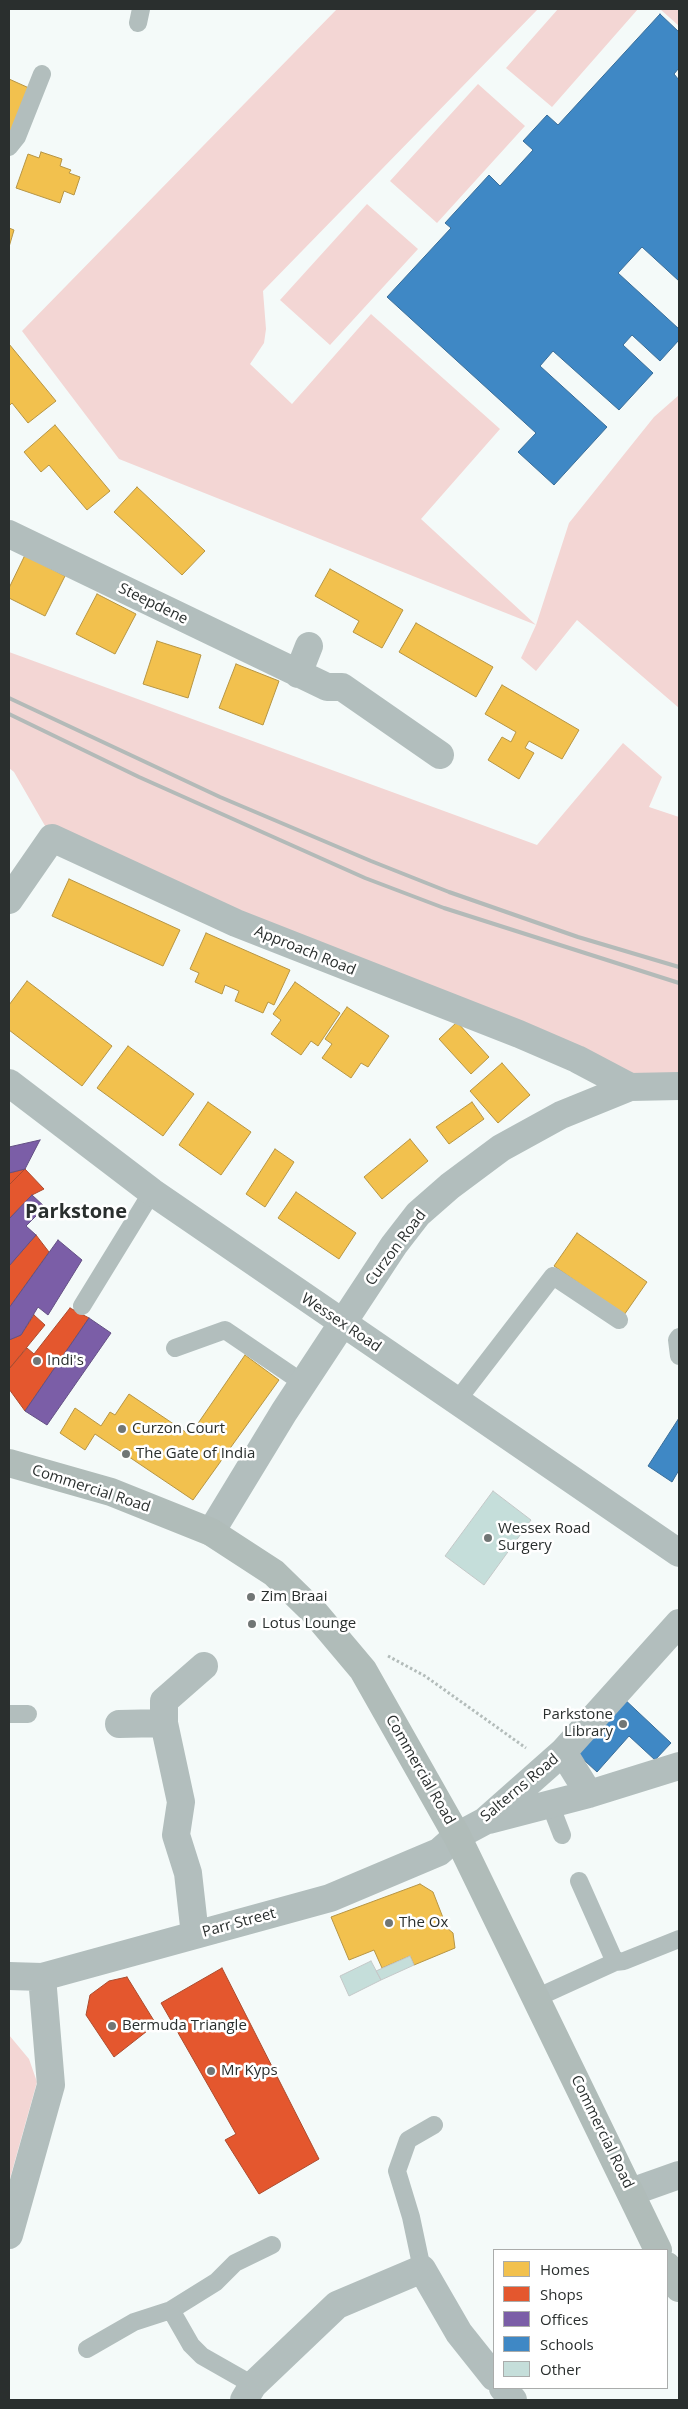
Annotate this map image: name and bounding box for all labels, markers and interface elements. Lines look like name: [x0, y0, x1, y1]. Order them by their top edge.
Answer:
street label: Steepdene: [115, 580, 191, 628]
street label: Approach Road: [252, 923, 358, 979]
district label: Parkstone: [25, 1200, 127, 1224]
street label: Curzon Road: [362, 1207, 430, 1289]
street label: Wessex Road: [298, 1290, 384, 1356]
place label: Indi's: [47, 1352, 84, 1370]
marker: Indi's: [31, 1355, 43, 1367]
place label: Curzon Court: [132, 1420, 225, 1438]
marker: Curzon Court: [116, 1423, 128, 1435]
place label: The Gate of India: [136, 1445, 255, 1463]
marker: The Gate of India: [120, 1448, 132, 1460]
street label: Commercial Road: [29, 1461, 153, 1517]
place label: Wessex Road Surgery: [498, 1520, 591, 1555]
marker: Wessex Road Surgery: [482, 1532, 494, 1544]
place label: Zim Braai: [261, 1588, 327, 1606]
marker: Zim Braai: [245, 1591, 257, 1603]
place label: Lotus Lounge: [262, 1615, 356, 1633]
marker: Lotus Lounge: [246, 1618, 258, 1630]
place label: Parkstone Library: [542, 1706, 613, 1741]
street label: Commercial Road: [381, 1712, 459, 1828]
marker: Parkstone Library: [617, 1718, 629, 1730]
street label: Salterns Road: [477, 1750, 563, 1826]
street label: Parr Street: [200, 1905, 278, 1941]
place label: The Ox: [399, 1914, 448, 1932]
marker: The Ox: [383, 1917, 395, 1929]
place label: Bermuda Triangle: [122, 2017, 247, 2035]
marker: Bermuda Triangle: [106, 2020, 118, 2032]
place label: Mr Kyps: [221, 2062, 278, 2080]
marker: Mr Kyps: [205, 2065, 217, 2077]
street label: Commercial Road: [567, 2073, 637, 2191]
legend: [493, 2249, 668, 2389]
text: Homes: [540, 2259, 590, 2279]
text: Shops: [540, 2284, 583, 2304]
text: Offices: [540, 2309, 588, 2329]
text: Schools: [540, 2334, 594, 2354]
text: Other: [540, 2359, 581, 2379]

